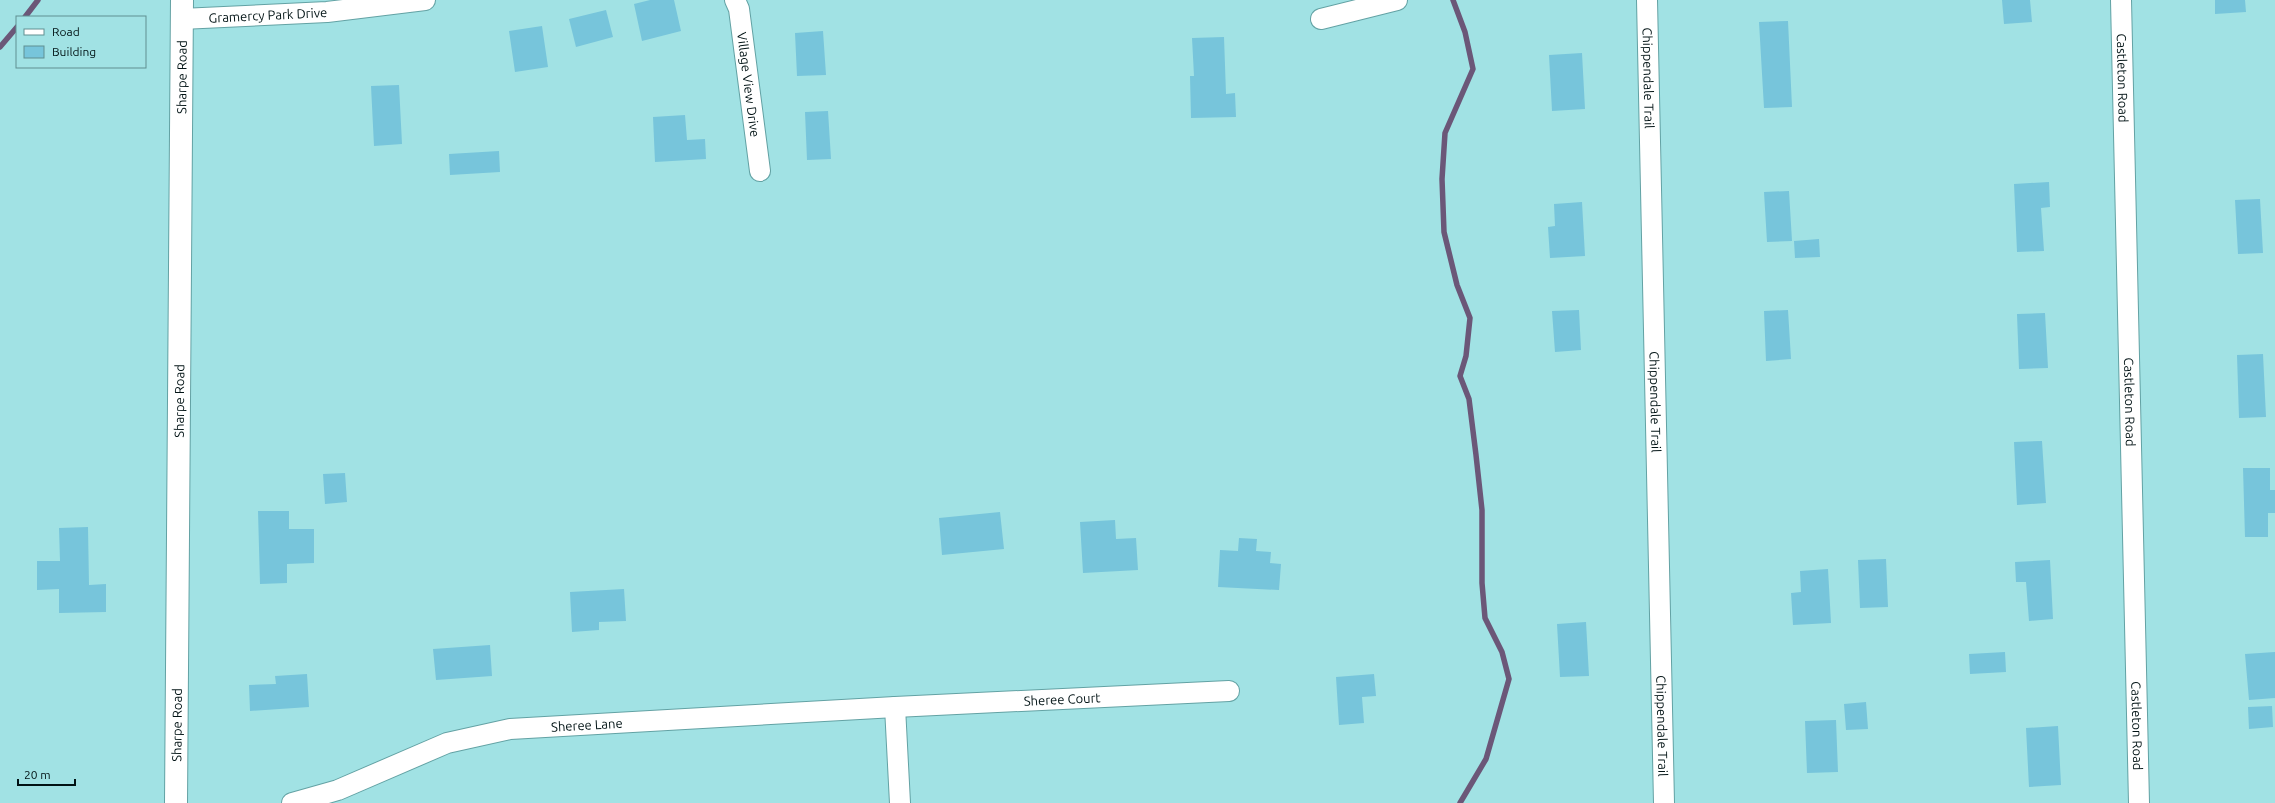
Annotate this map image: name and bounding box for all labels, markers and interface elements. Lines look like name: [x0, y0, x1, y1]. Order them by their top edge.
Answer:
street label: Gramercy Park Drive: [208, 5, 328, 25]
legend: [16, 16, 146, 68]
text: Road: [52, 25, 80, 38]
street label: Chippendale Trail: [1641, 27, 1657, 129]
street label: Village View Drive: [735, 31, 763, 138]
street label: Castleton Road: [2115, 33, 2131, 123]
street label: Sharpe Road: [174, 40, 189, 114]
text: Building: [52, 45, 96, 58]
street label: Chippendale Trail: [1647, 351, 1664, 453]
street label: Castleton Road: [2122, 357, 2138, 447]
street label: Sharpe Road: [172, 364, 186, 438]
street label: Chippendale Trail: [1654, 675, 1670, 777]
street label: Castleton Road: [2129, 681, 2145, 771]
street label: Sharpe Road: [169, 688, 184, 762]
street label: Sheree Court: [1023, 690, 1101, 708]
street label: Sheree Lane: [551, 716, 623, 734]
scale bar: [18, 761, 75, 787]
text: 20 m: [24, 768, 51, 781]

